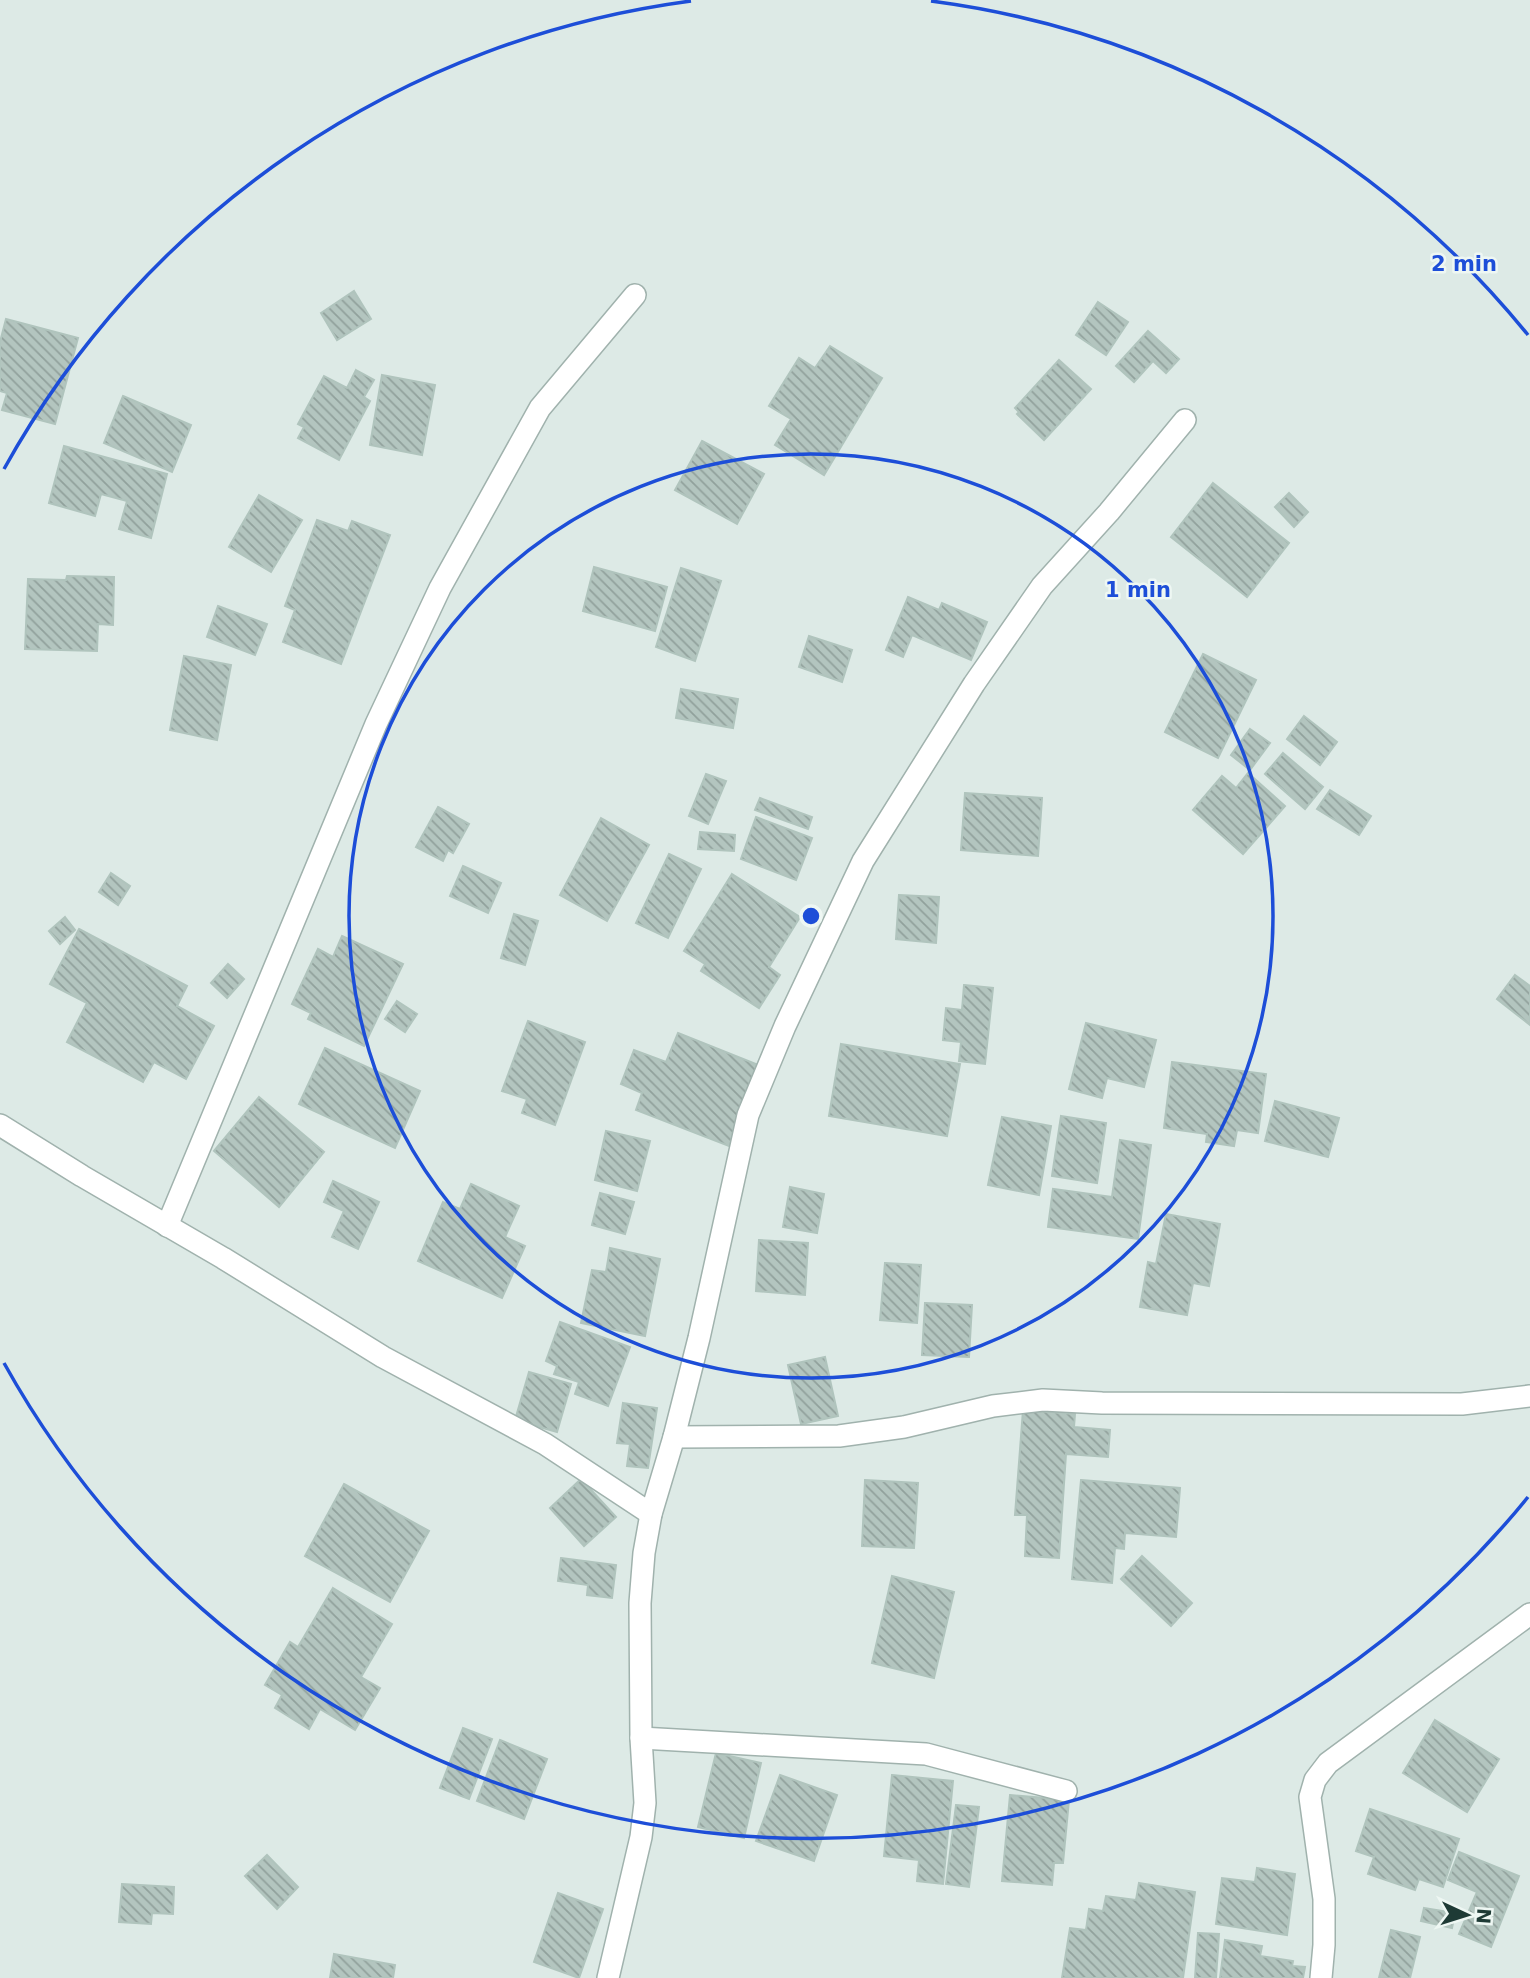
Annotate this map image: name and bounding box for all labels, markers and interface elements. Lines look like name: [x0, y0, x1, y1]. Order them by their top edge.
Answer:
text: 2 min: [1431, 252, 1497, 276]
text: 1 min: [1105, 578, 1171, 602]
centre of rings: [799, 904, 823, 928]
north arrow: [1432, 1880, 1502, 1950]
text: N: [1472, 1907, 1495, 1925]

